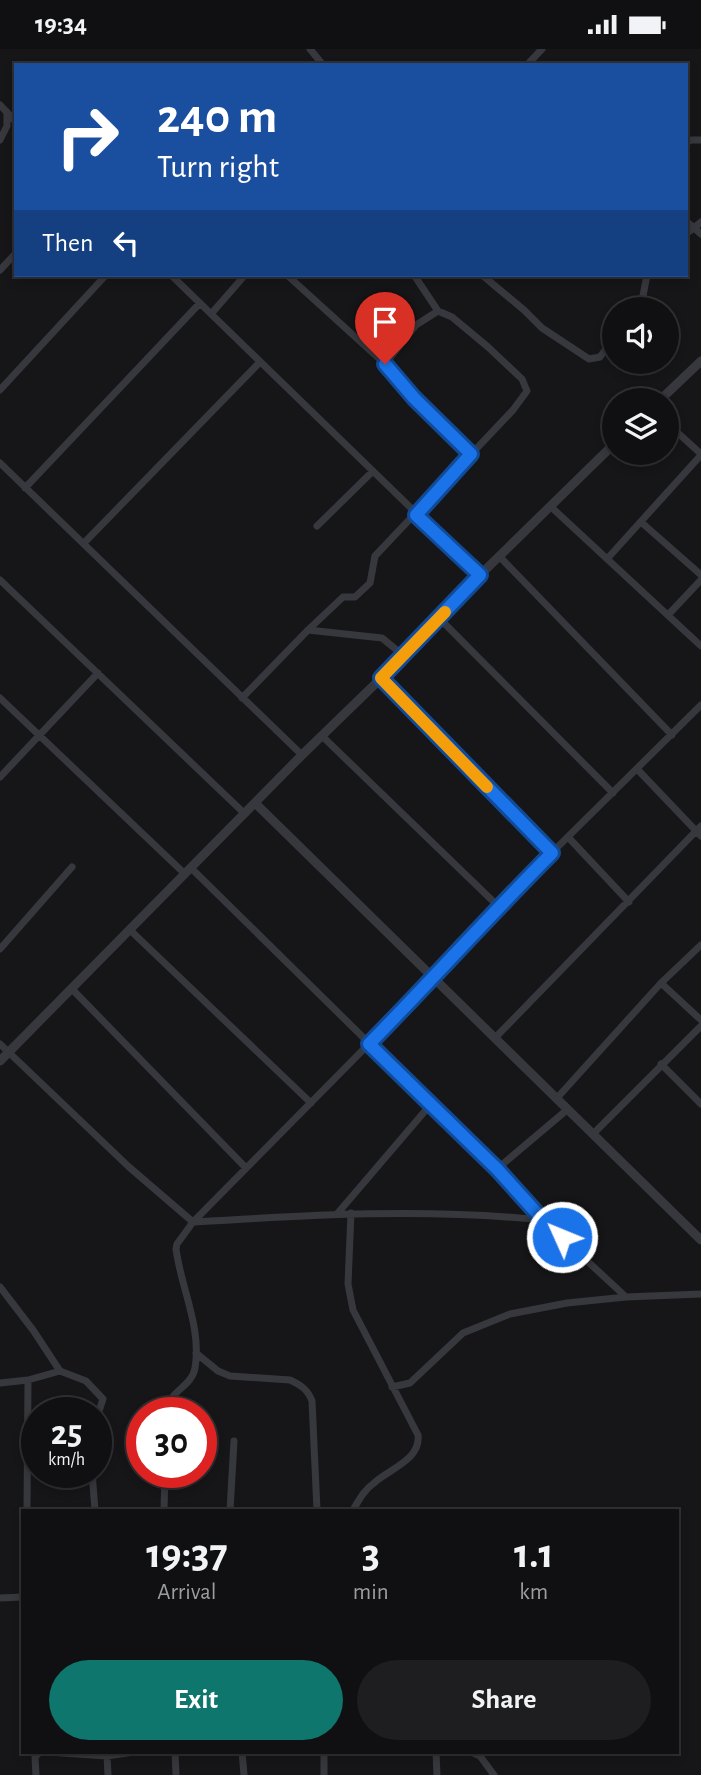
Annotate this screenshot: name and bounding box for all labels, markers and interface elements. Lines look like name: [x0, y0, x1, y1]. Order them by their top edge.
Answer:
text: 19:34: [35, 11, 87, 37]
icon: right: [42, 91, 133, 182]
text: 240 m: [157, 93, 277, 142]
text: Turn right: [157, 151, 279, 183]
icon: left: [107, 224, 145, 262]
text: Then: [42, 230, 93, 256]
pin: [355, 292, 415, 364]
map controls: [602, 297, 679, 465]
button: sound: [602, 297, 679, 374]
icon: arrive: [366, 303, 404, 341]
button: layers: [602, 388, 679, 465]
position arrow: [525, 1200, 599, 1274]
speed limit sign: 30: [126, 1397, 217, 1488]
text: 25: [51, 1416, 82, 1451]
text: km/h: [48, 1451, 85, 1469]
text: 19:37: [146, 1533, 228, 1575]
text: 3: [362, 1533, 380, 1575]
text: 1.1: [514, 1533, 554, 1575]
text: Arrival: [157, 1581, 216, 1604]
text: min: [353, 1581, 389, 1604]
text: km: [519, 1581, 548, 1604]
button: Exit: [49, 1660, 343, 1740]
button: Share: [357, 1660, 651, 1740]

